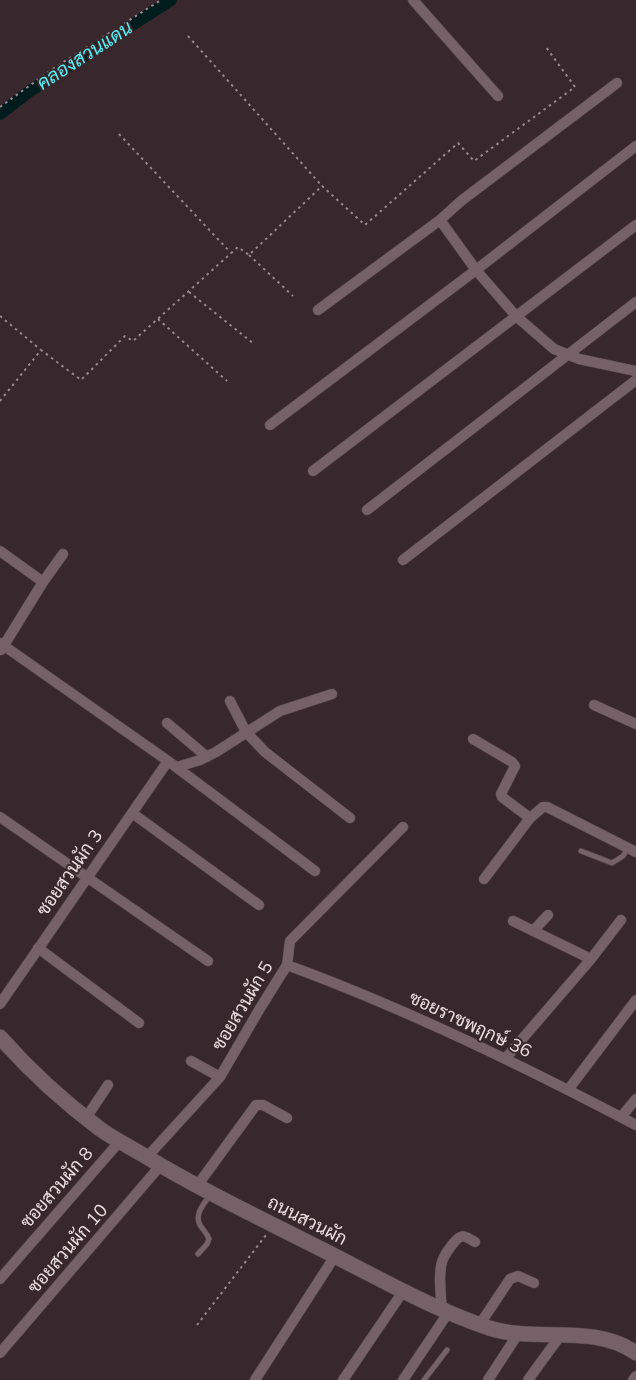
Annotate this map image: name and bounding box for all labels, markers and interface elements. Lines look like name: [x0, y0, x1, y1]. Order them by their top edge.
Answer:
water label: คลองสวนแดน: [33, 17, 137, 95]
street label: ซอยสวนผัก 3: [32, 826, 108, 920]
street label: ซอยสวนผัก 5: [208, 958, 278, 1054]
street label: ซอยราชพฤกษ์ 36: [405, 987, 535, 1063]
street label: ซอยสวนผัก 8: [16, 1143, 98, 1233]
street label: ถนนสวนผัก: [264, 1192, 350, 1250]
street label: ซอยสวนผัก 10: [23, 1200, 113, 1298]

